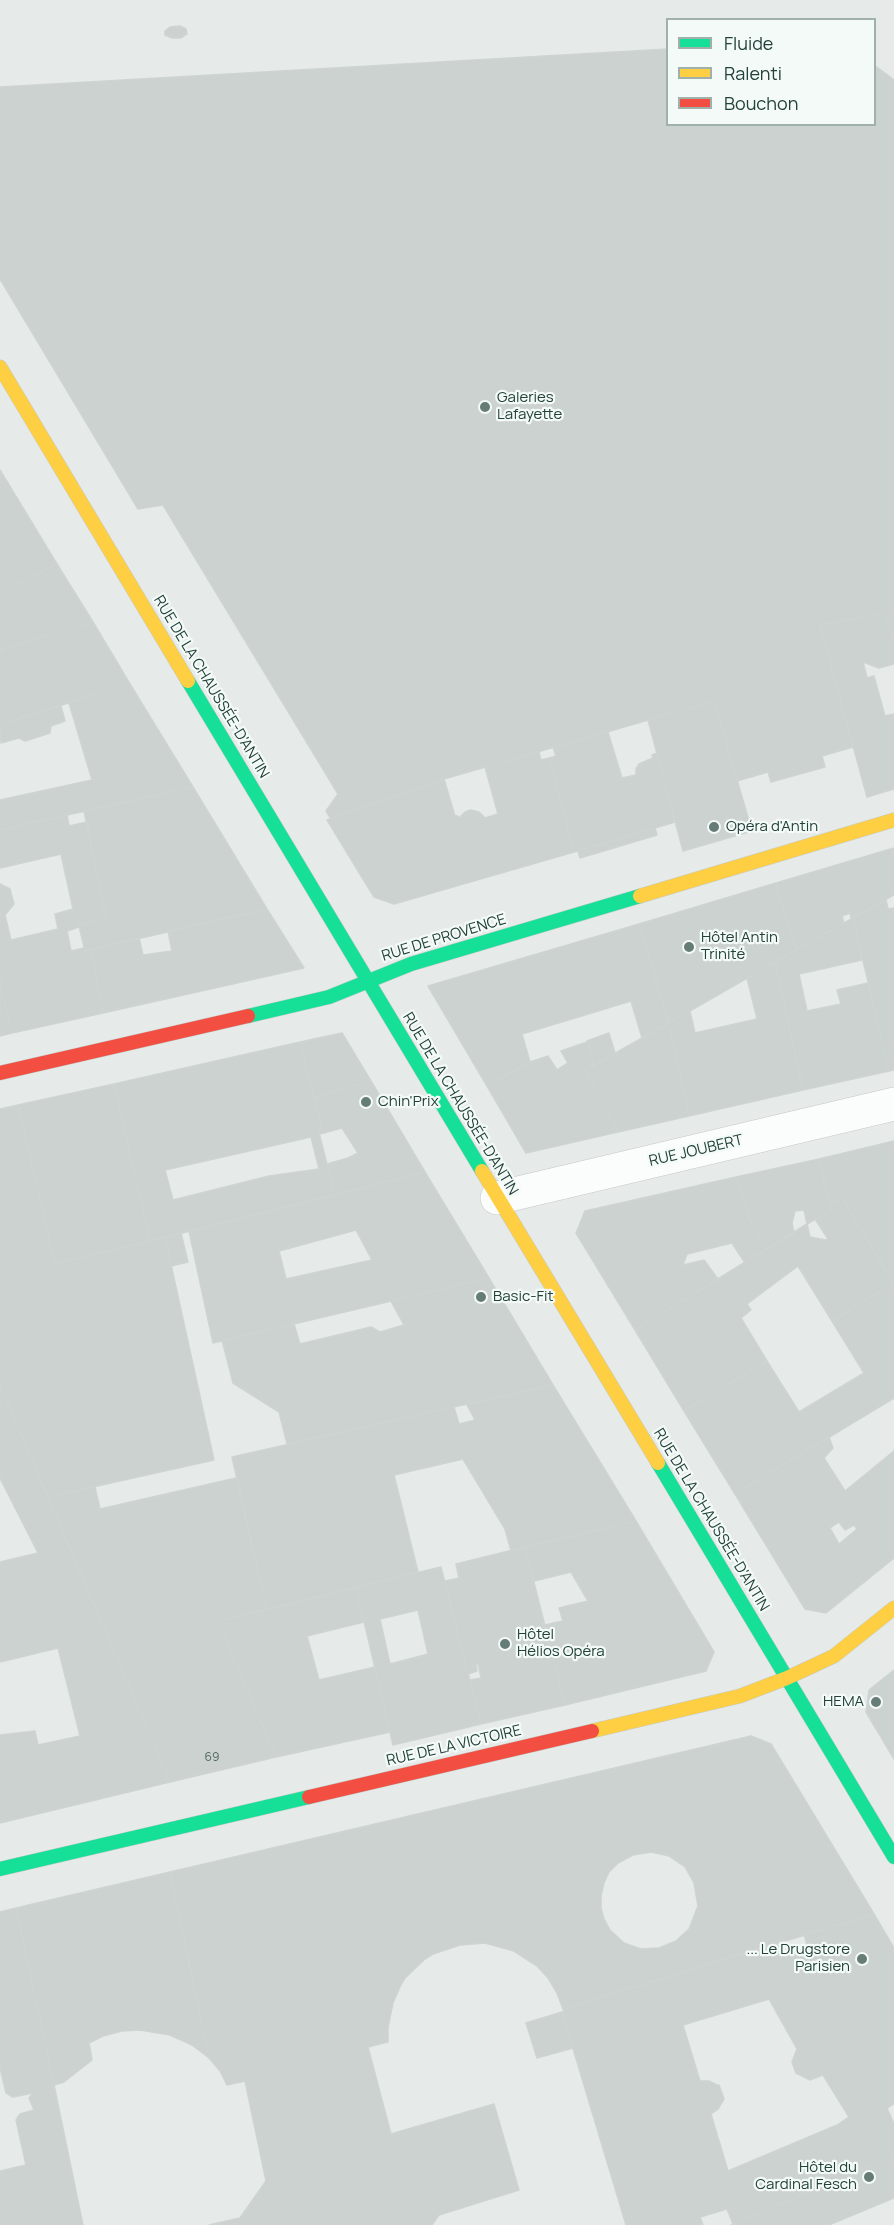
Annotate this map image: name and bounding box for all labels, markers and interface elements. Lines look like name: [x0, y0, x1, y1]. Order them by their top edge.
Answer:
legend: [666, 18, 876, 126]
text: Fluide: [724, 31, 773, 55]
text: Ralenti: [724, 61, 782, 85]
text: Bouchon: [724, 91, 798, 115]
place label: Galeries Lafayette: [497, 389, 562, 424]
marker: Galeries Lafayette: [478, 400, 492, 414]
street label: RUE DE LA CHAUSSÉE-D'ANTIN: [149, 592, 273, 782]
place label: Opéra d'Antin: [726, 818, 818, 836]
marker: Opéra d'Antin: [707, 820, 721, 834]
street label: RUE DE PROVENCE: [380, 911, 508, 965]
place label: Hôtel Antin Trinité: [701, 929, 778, 964]
marker: Hôtel Antin Trinité: [682, 940, 696, 954]
street label: RUE DE LA CHAUSSÉE-D'ANTIN: [398, 1009, 522, 1199]
place label: Chin'Prix: [378, 1093, 439, 1111]
marker: Chin'Prix: [359, 1095, 373, 1109]
street label: RUE JOUBERT: [647, 1131, 745, 1171]
place label: Basic-Fit: [493, 1288, 554, 1306]
marker: Basic-Fit: [474, 1290, 488, 1304]
street label: RUE DE LA CHAUSSÉE-D'ANTIN: [649, 1425, 773, 1615]
place label: Hôtel Hélios Opéra: [517, 1626, 605, 1661]
marker: Hôtel Hélios Opéra: [498, 1637, 512, 1651]
place label: HEMA: [823, 1693, 864, 1711]
marker: HEMA: [869, 1695, 883, 1709]
street label: RUE DE LA VICTOIRE: [385, 1722, 523, 1770]
house number: 69: [205, 1751, 219, 1765]
place label: ... Le Drugstore Parisien: [746, 1941, 850, 1976]
marker: ... Le Drugstore Parisien: [855, 1952, 869, 1966]
place label: Hôtel du Cardinal Fesch: [755, 2159, 857, 2194]
marker: Hôtel du Cardinal Fesch: [862, 2170, 876, 2184]

